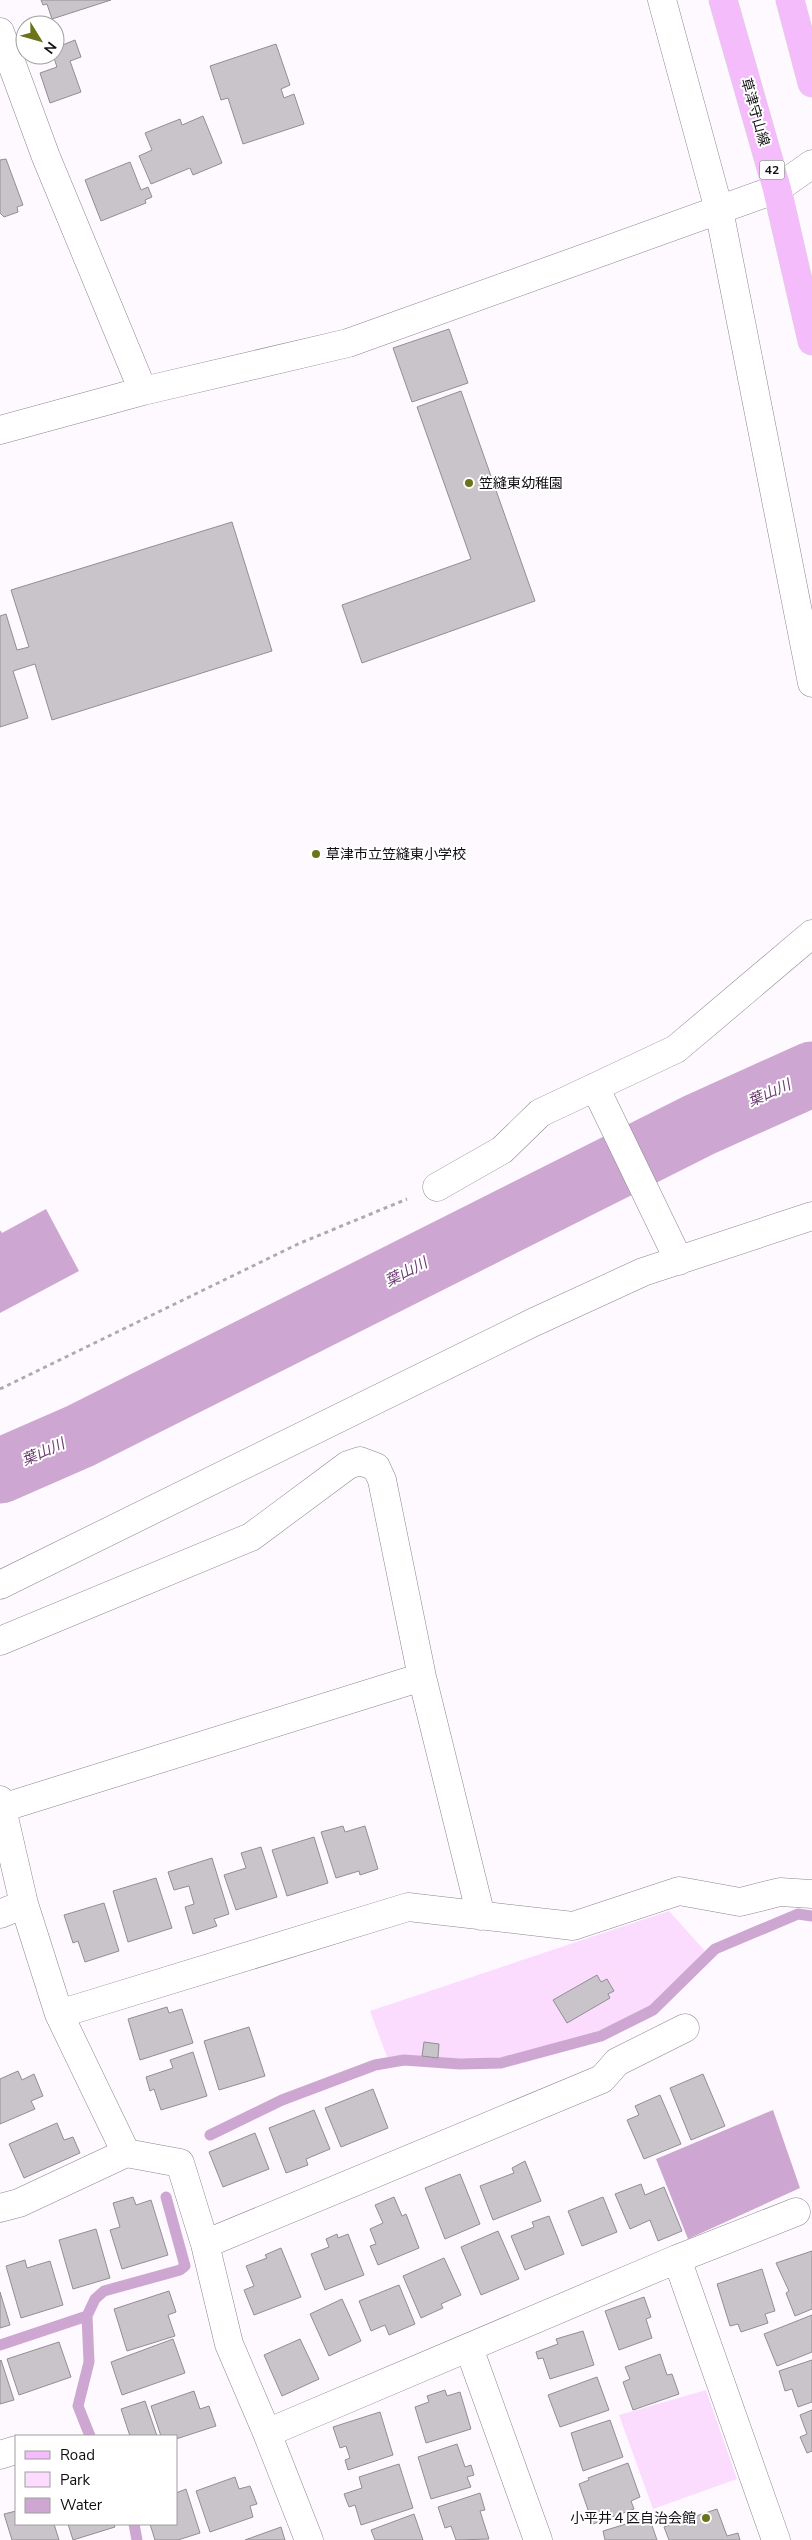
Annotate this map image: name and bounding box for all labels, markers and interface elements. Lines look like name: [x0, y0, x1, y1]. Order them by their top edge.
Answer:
north arrow: [15, 15, 65, 65]
text: N: [39, 38, 61, 57]
street label: 草津守山線: [736, 76, 774, 148]
road number: 42: [760, 160, 784, 180]
place label: 笠縫東幼稚園: [479, 474, 563, 493]
marker: 笠縫東幼稚園: [463, 477, 475, 489]
place label: 草津市立笠縫東小学校: [326, 845, 466, 864]
marker: 草津市立笠縫東小学校: [310, 848, 322, 860]
water label: 葉山川: [744, 1074, 795, 1111]
water label: 葉山川: [381, 1252, 432, 1291]
water label: 葉山川: [18, 1433, 69, 1470]
legend: [15, 2435, 178, 2525]
text: Road: [60, 2445, 95, 2465]
text: Park: [60, 2470, 90, 2490]
text: Water: [60, 2495, 103, 2515]
place label: 小平井４区自治会館: [570, 2509, 696, 2528]
marker: 小平井４区自治会館: [700, 2512, 712, 2524]

